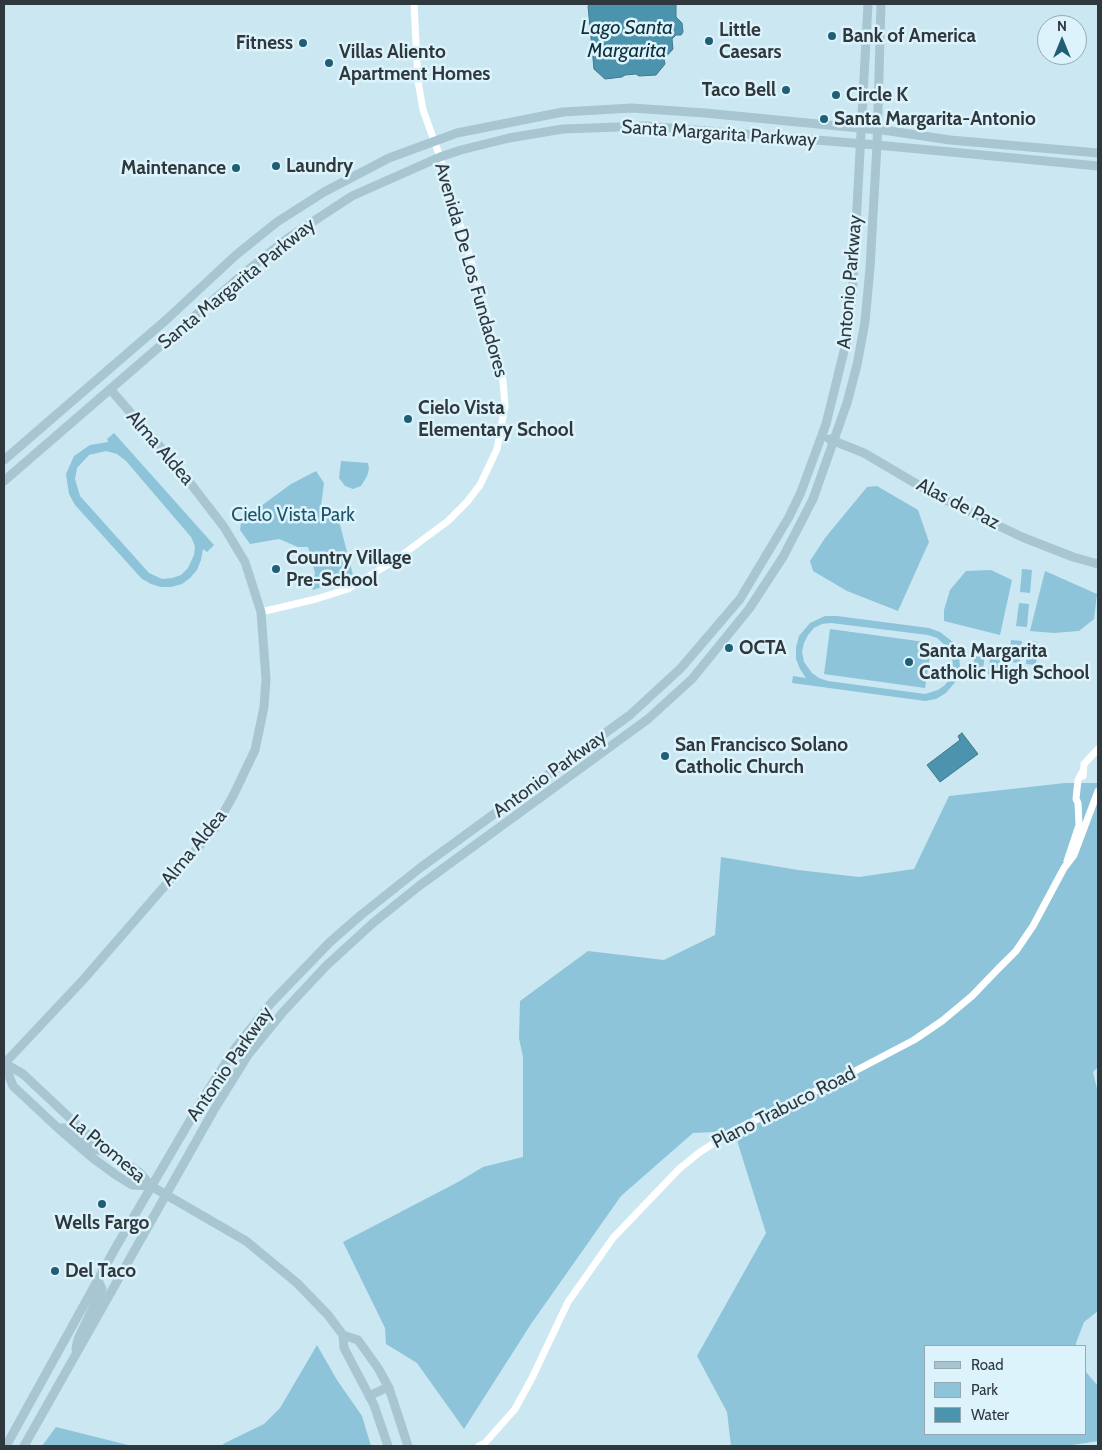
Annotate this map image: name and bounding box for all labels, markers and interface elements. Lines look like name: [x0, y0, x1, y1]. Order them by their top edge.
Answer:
north arrow: [1037, 15, 1087, 65]
water label: Lago Santa Margarita: [581, 16, 673, 63]
text: N: [1057, 17, 1067, 35]
place label: Little Caesars: [719, 19, 782, 63]
place label: Bank of America: [842, 25, 976, 47]
marker: Bank of America: [826, 30, 838, 42]
place label: Fitness: [236, 32, 293, 54]
marker: Little Caesars: [703, 35, 715, 47]
marker: Fitness: [297, 37, 309, 49]
place label: Villas Aliento Apartment Homes: [339, 41, 490, 85]
marker: Villas Aliento Apartment Homes: [323, 57, 335, 69]
place label: Taco Bell: [702, 79, 776, 101]
marker: Taco Bell: [780, 84, 792, 96]
place label: Circle K: [846, 84, 908, 106]
marker: Circle K: [830, 89, 842, 101]
place label: Santa Margarita-Antonio: [834, 108, 1036, 130]
marker: Santa Margarita-Antonio: [818, 113, 830, 125]
street label: Santa Margarita Parkway: [621, 116, 817, 152]
place label: Laundry: [286, 155, 353, 177]
place label: Maintenance: [121, 157, 226, 179]
marker: Laundry: [270, 160, 282, 172]
street label: Avenida De Los Fundadores: [429, 160, 513, 380]
marker: Maintenance: [230, 162, 242, 174]
street label: Santa Margarita Parkway: [154, 214, 320, 354]
street label: Antonio Parkway: [833, 214, 867, 350]
place label: Cielo Vista Elementary School: [418, 397, 574, 441]
street label: Alma Aldea: [121, 406, 199, 490]
marker: Cielo Vista Elementary School: [402, 413, 414, 425]
street label: Alas de Paz: [912, 473, 1004, 535]
park label: Cielo Vista Park: [231, 504, 355, 526]
place label: Country Village Pre-School: [286, 547, 411, 591]
marker: Country Village Pre-School: [270, 563, 282, 575]
place label: OCTA: [739, 637, 786, 659]
place label: Santa Margarita Catholic High School: [919, 640, 1090, 684]
marker: OCTA: [723, 642, 735, 654]
marker: Santa Margarita Catholic High School: [903, 656, 915, 668]
street label: Antonio Parkway: [489, 725, 611, 823]
place label: San Francisco Solano Catholic Church: [675, 734, 848, 778]
marker: San Francisco Solano Catholic Church: [659, 750, 671, 762]
street label: Alma Aldea: [156, 805, 232, 891]
street label: Antonio Parkway: [182, 1002, 278, 1126]
street label: Plano Trabuco Road: [708, 1062, 860, 1154]
street label: La Promesa: [64, 1110, 150, 1188]
marker: Wells Fargo: [96, 1198, 108, 1210]
place label: Wells Fargo: [55, 1212, 149, 1234]
place label: Del Taco: [65, 1260, 136, 1282]
marker: Del Taco: [49, 1265, 61, 1277]
legend: [924, 1345, 1087, 1435]
text: Road: [971, 1356, 1004, 1374]
text: Park: [971, 1381, 998, 1399]
text: Water: [971, 1406, 1009, 1424]

